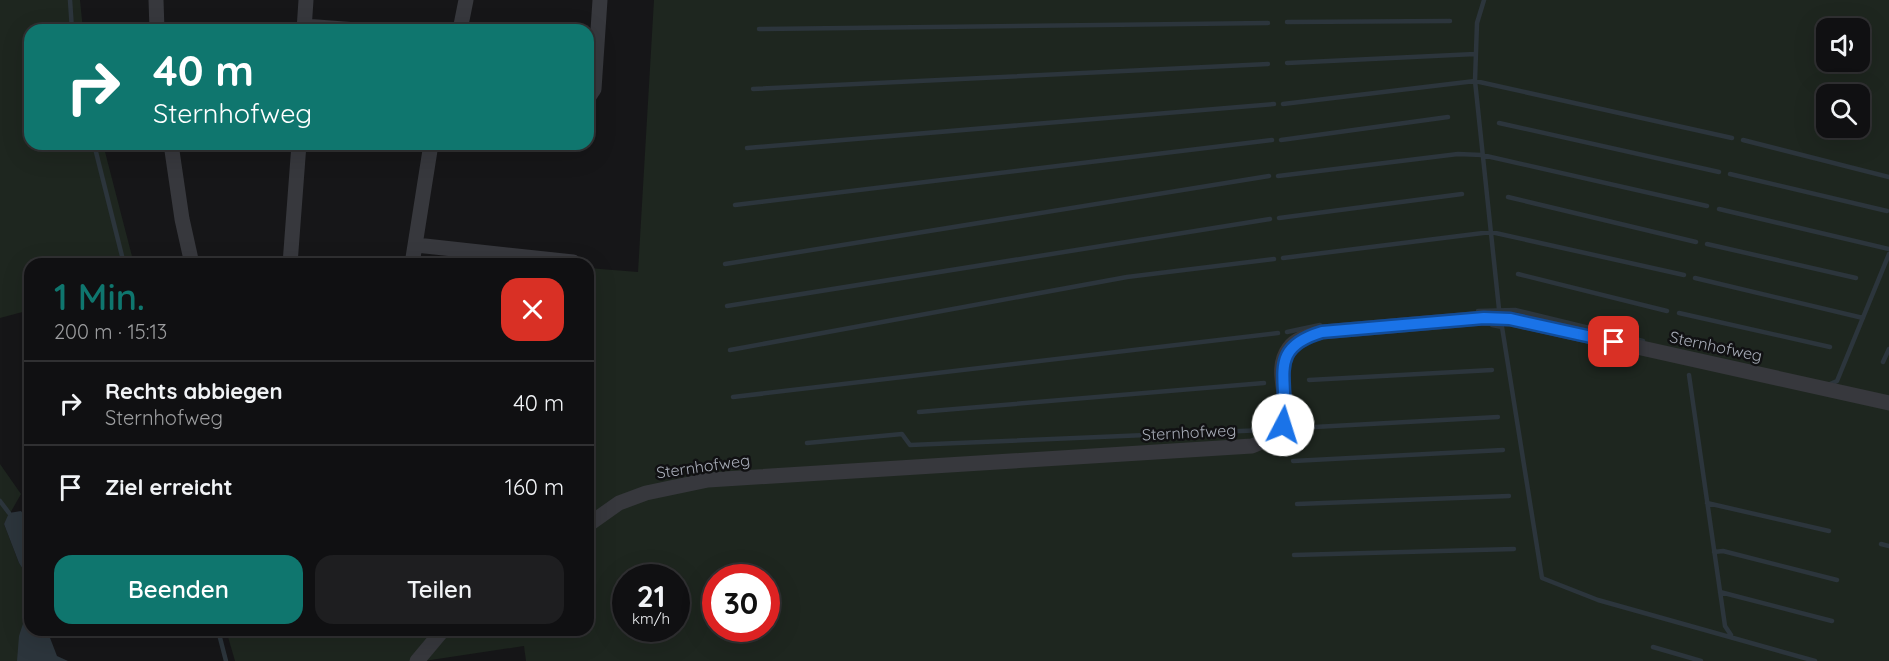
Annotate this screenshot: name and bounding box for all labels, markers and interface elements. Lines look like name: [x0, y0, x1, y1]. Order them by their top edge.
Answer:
map controls: [1816, 18, 1870, 138]
button: sound: [1816, 18, 1870, 72]
text: 40 m: [153, 44, 254, 97]
icon: right: [54, 48, 132, 126]
button: search: [1816, 84, 1870, 138]
text: Sternhofweg: [153, 96, 312, 130]
text: 1 Min.: [54, 274, 145, 319]
button: close: [501, 278, 564, 341]
pin: [1588, 316, 1639, 367]
text: 200 m · 15:13: [54, 319, 167, 344]
icon: arrive: [1597, 325, 1630, 358]
street label: Sternhofweg: [1668, 326, 1764, 366]
text: Rechts abbiegen: [105, 377, 283, 405]
icon: right: [54, 387, 87, 420]
text: 40 m: [513, 389, 564, 417]
position arrow: [1251, 393, 1315, 457]
text: Sternhofweg: [105, 405, 223, 430]
street label: Sternhofweg: [1141, 420, 1237, 444]
street label: Sternhofweg: [655, 450, 751, 482]
icon: arrive: [54, 471, 87, 504]
text: Ziel erreicht: [105, 473, 233, 501]
text: 160 m: [505, 473, 564, 501]
button: Beenden: [54, 555, 303, 624]
button: Teilen: [315, 555, 564, 624]
speed limit sign: 30: [702, 564, 780, 642]
text: 21: [637, 577, 665, 615]
text: km/h: [632, 609, 670, 628]

